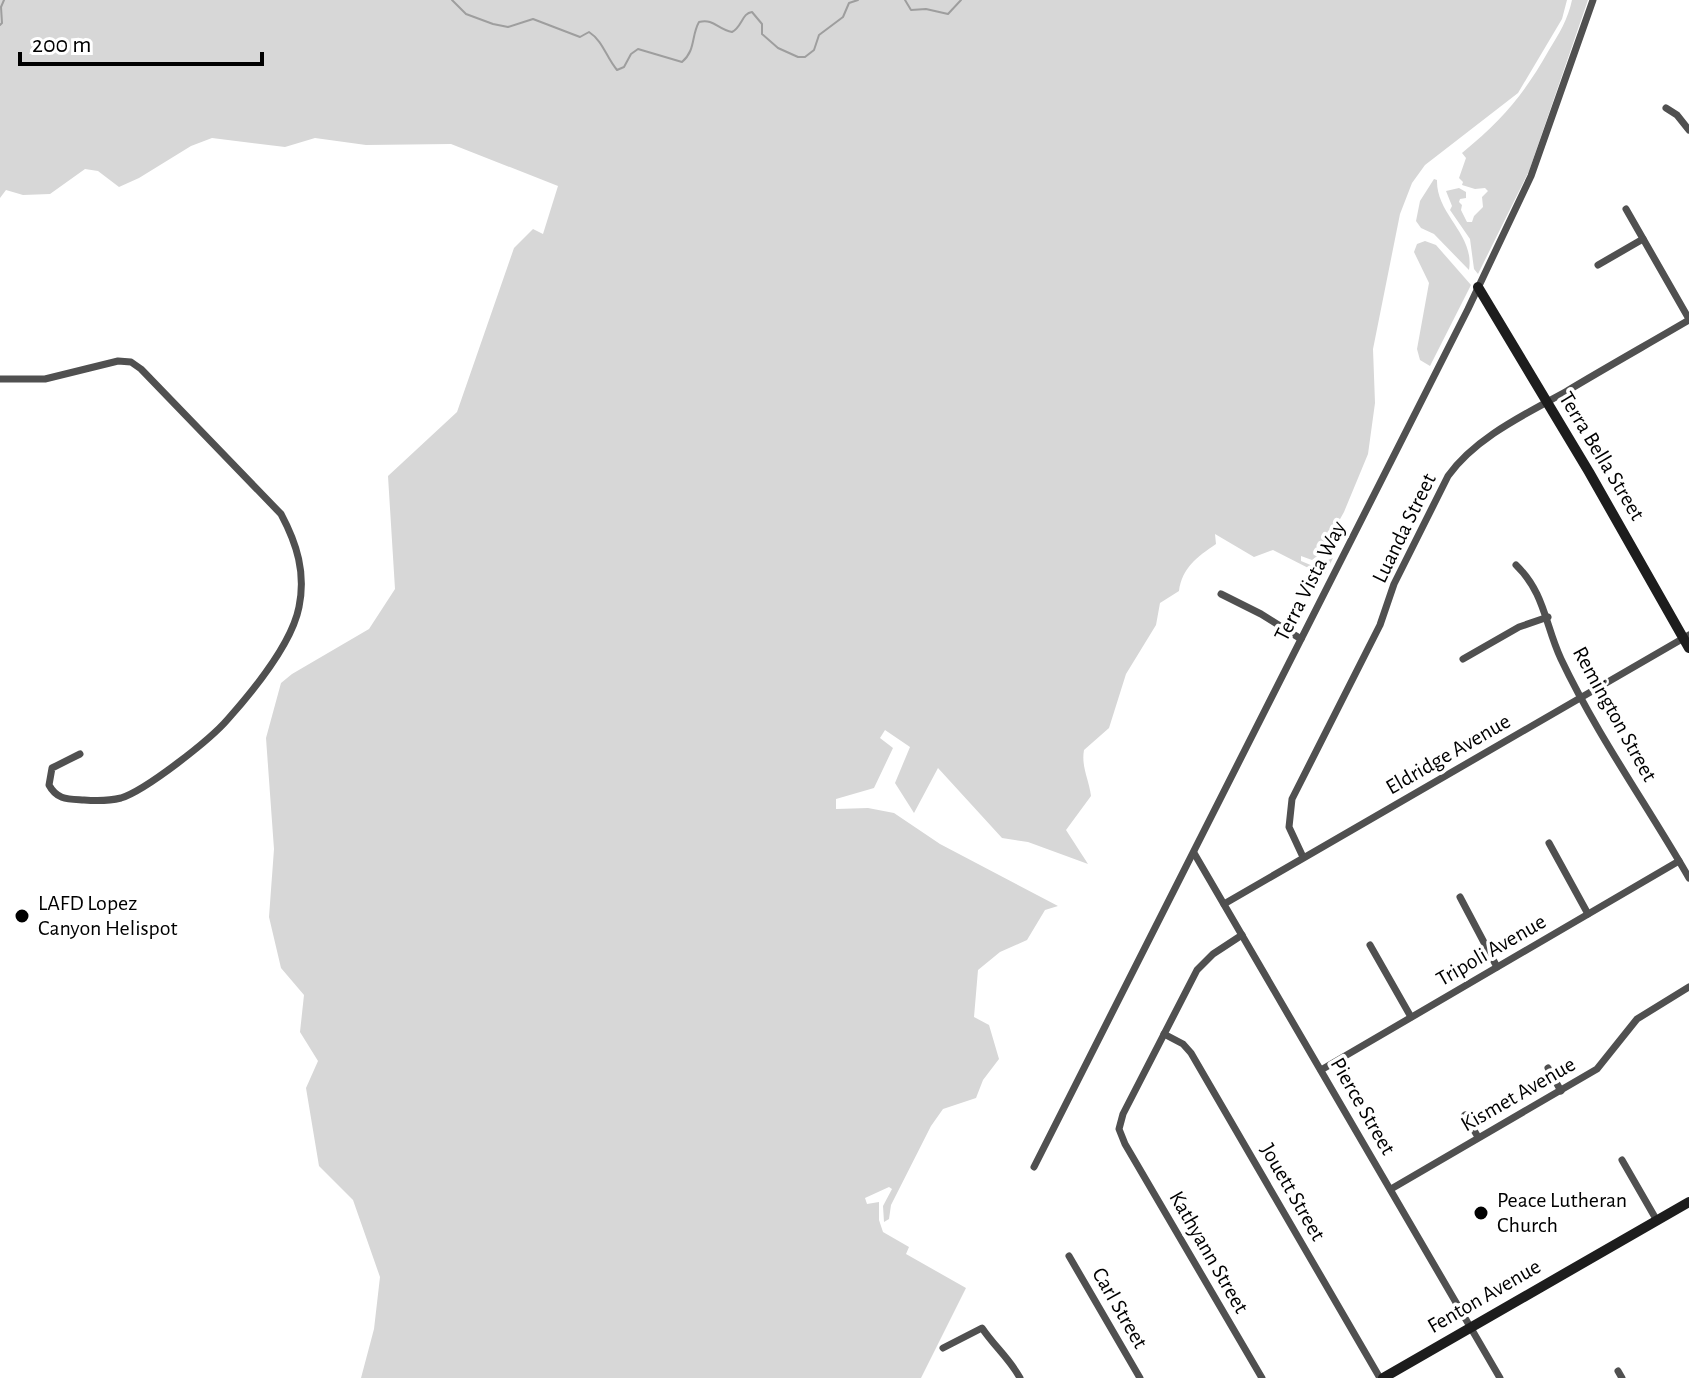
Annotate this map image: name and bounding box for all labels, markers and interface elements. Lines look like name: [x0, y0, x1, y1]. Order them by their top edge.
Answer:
scale bar: [20, 16, 262, 66]
text: 200 m: [32, 33, 91, 57]
street label: Terra Bella Street: [1555, 388, 1649, 524]
street label: Luanda Street: [1368, 470, 1440, 586]
street label: Terra Vista Way: [1270, 517, 1350, 645]
street label: Remington Street: [1569, 643, 1661, 785]
street label: Eldridge Avenue: [1382, 710, 1514, 798]
place label: LAFD Lopez Canyon Helispot: [38, 892, 178, 939]
marker: LAFD Lopez Canyon Helispot: [13, 907, 31, 925]
street label: Tripoli Avenue: [1433, 910, 1549, 990]
street label: Kismet Avenue: [1457, 1052, 1579, 1136]
street label: Pierce Street: [1326, 1054, 1400, 1158]
street label: Jouett Street: [1256, 1140, 1330, 1244]
street label: Kathyann Street: [1165, 1187, 1253, 1317]
place label: Peace Lutheran Church: [1497, 1189, 1627, 1236]
marker: Peace Lutheran Church: [1472, 1204, 1490, 1222]
street label: Fenton Avenue: [1424, 1255, 1544, 1337]
street label: Carl Street: [1088, 1264, 1152, 1352]

